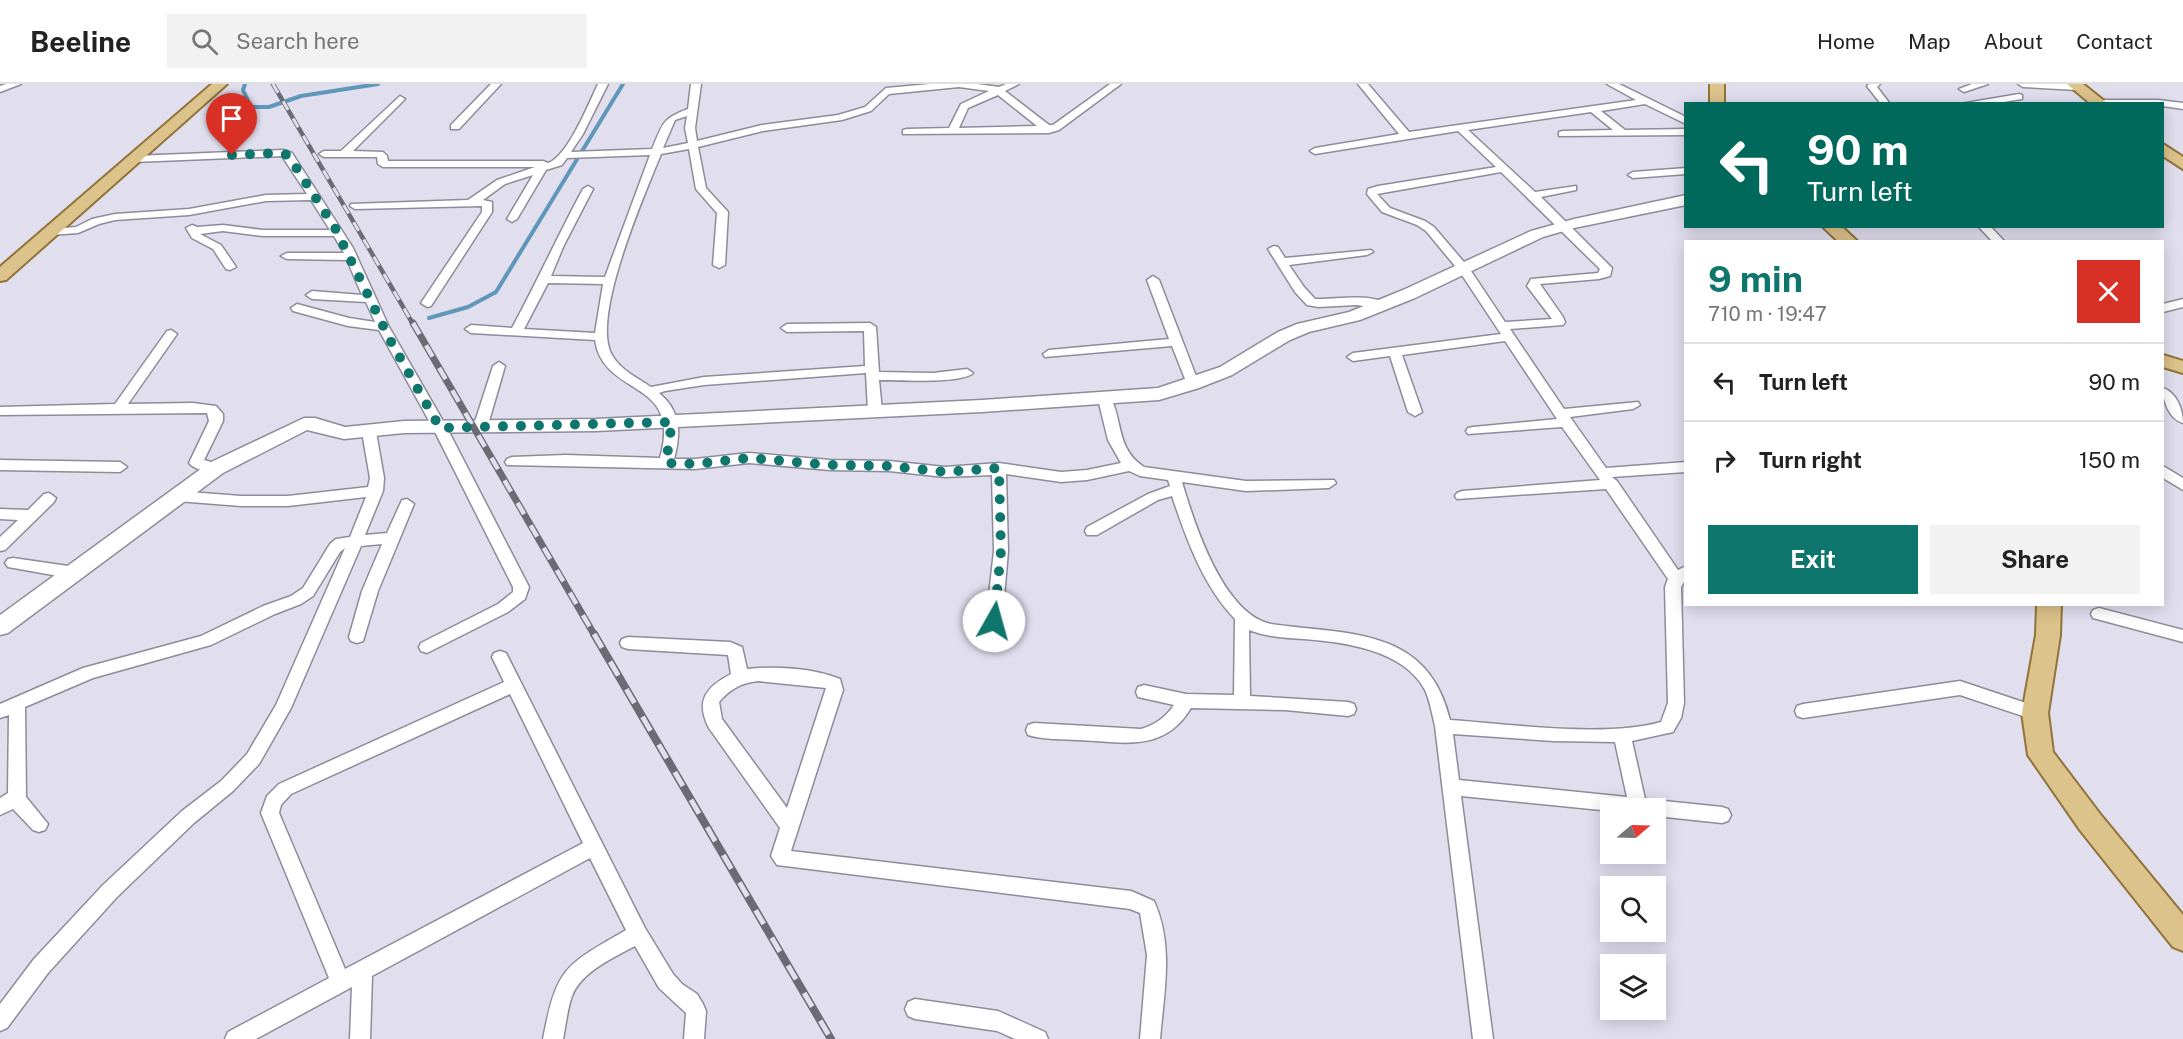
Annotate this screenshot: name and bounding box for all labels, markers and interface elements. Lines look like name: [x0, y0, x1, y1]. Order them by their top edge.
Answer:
search box: [167, 14, 587, 68]
text: Beeline: [30, 25, 131, 58]
icon: search: [188, 25, 221, 58]
text: Search here: [236, 28, 360, 54]
text: Home: [1817, 29, 1875, 54]
text: Map: [1908, 29, 1951, 54]
text: About: [1984, 29, 2043, 54]
text: Contact: [2076, 29, 2153, 54]
pin: [206, 93, 257, 155]
icon: arrive: [215, 102, 248, 135]
text: 90 m: [1807, 125, 1909, 174]
icon: left: [1708, 126, 1786, 204]
text: Turn left: [1807, 175, 1913, 207]
text: 9 min: [1708, 258, 1803, 300]
button: close: [2077, 260, 2140, 323]
text: 710 m · 19:47: [1708, 302, 1827, 326]
icon: left: [1708, 366, 1741, 399]
text: Turn left: [1759, 369, 1848, 395]
text: 90 m: [2089, 369, 2140, 395]
icon: right: [1708, 444, 1741, 477]
text: Turn right: [1759, 447, 1862, 473]
text: 150 m: [2079, 447, 2140, 473]
button: Exit: [1708, 525, 1918, 594]
button: Share: [1930, 525, 2140, 594]
position arrow: [962, 589, 1026, 653]
north arrow: [1600, 798, 1666, 864]
map controls: [1600, 798, 1666, 1020]
button: search: [1600, 876, 1666, 942]
button: layers: [1600, 954, 1666, 1020]

